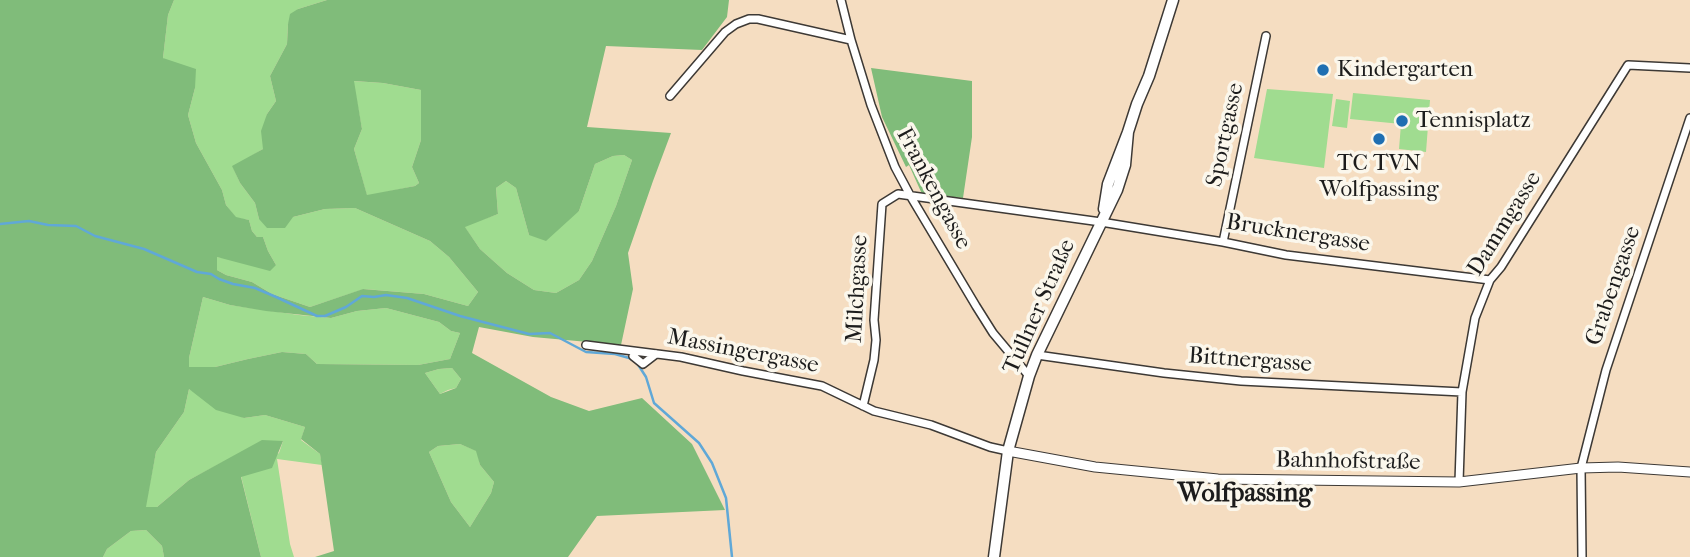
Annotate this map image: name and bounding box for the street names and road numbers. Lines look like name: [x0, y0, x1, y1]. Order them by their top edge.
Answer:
street label: Sportgasse: [1202, 81, 1250, 189]
street label: Frankengasse: [889, 124, 977, 254]
street label: Dammgasse: [1462, 167, 1548, 281]
street label: Brucknergasse: [1224, 209, 1372, 259]
street label: Grabengasse: [1581, 223, 1647, 349]
street label: Milchgasse: [841, 234, 875, 344]
street label: Tullner Straße: [998, 235, 1082, 379]
street label: Massingergasse: [665, 324, 821, 380]
street label: Bittnergasse: [1187, 343, 1313, 379]
street label: Bahnhofstraße: [1275, 447, 1421, 477]

